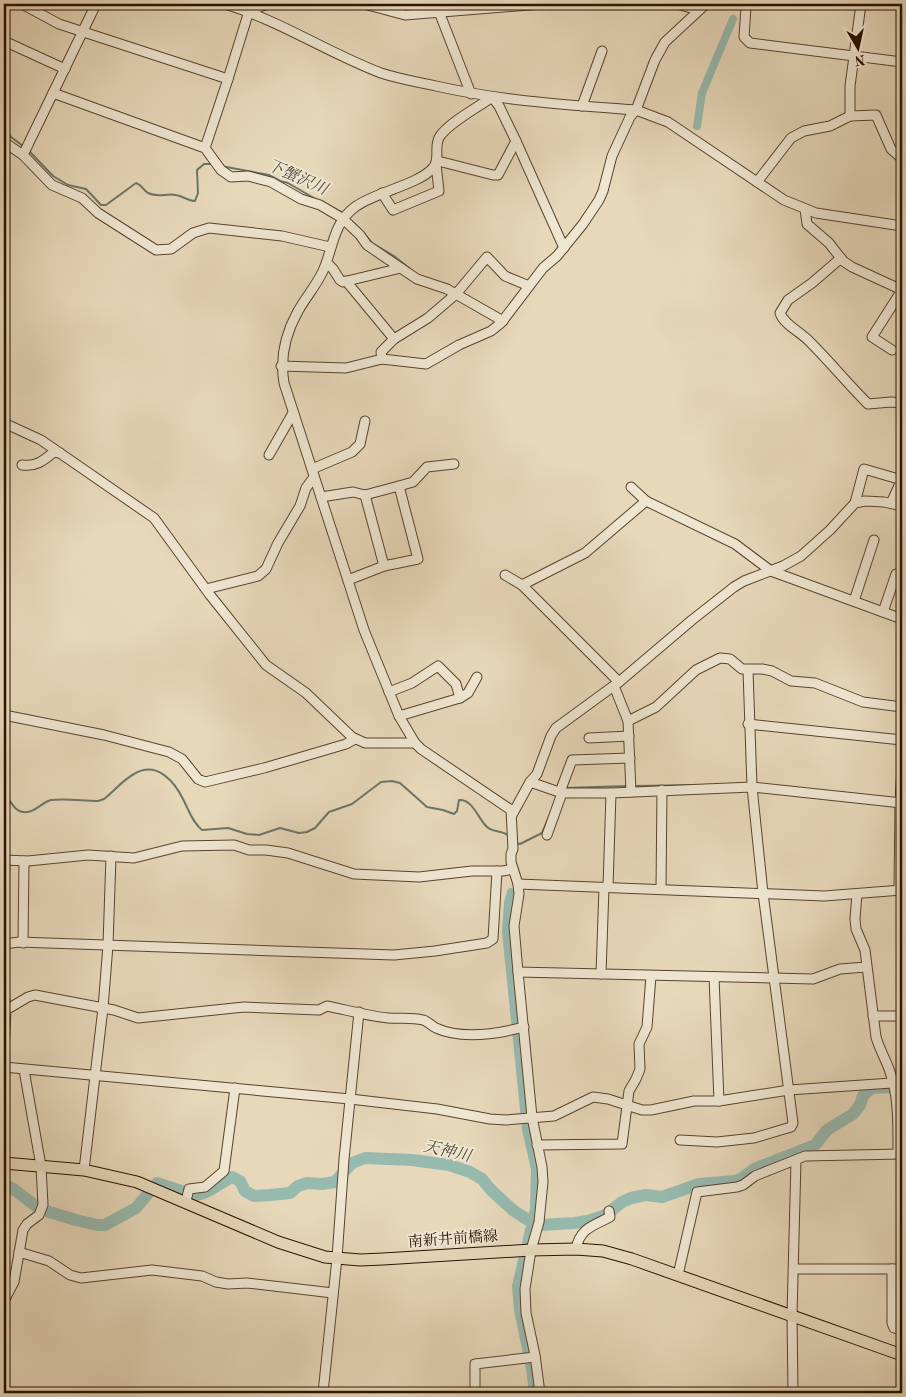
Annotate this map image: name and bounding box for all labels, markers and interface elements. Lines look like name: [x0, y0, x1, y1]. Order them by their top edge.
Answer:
north arrow: [834, 22, 884, 72]
text: N: [853, 52, 866, 68]
water label: 下蟹沢川: [265, 156, 332, 199]
water label: 天神川: [422, 1137, 475, 1166]
street label: 南新井前橋線: [407, 1227, 498, 1251]

